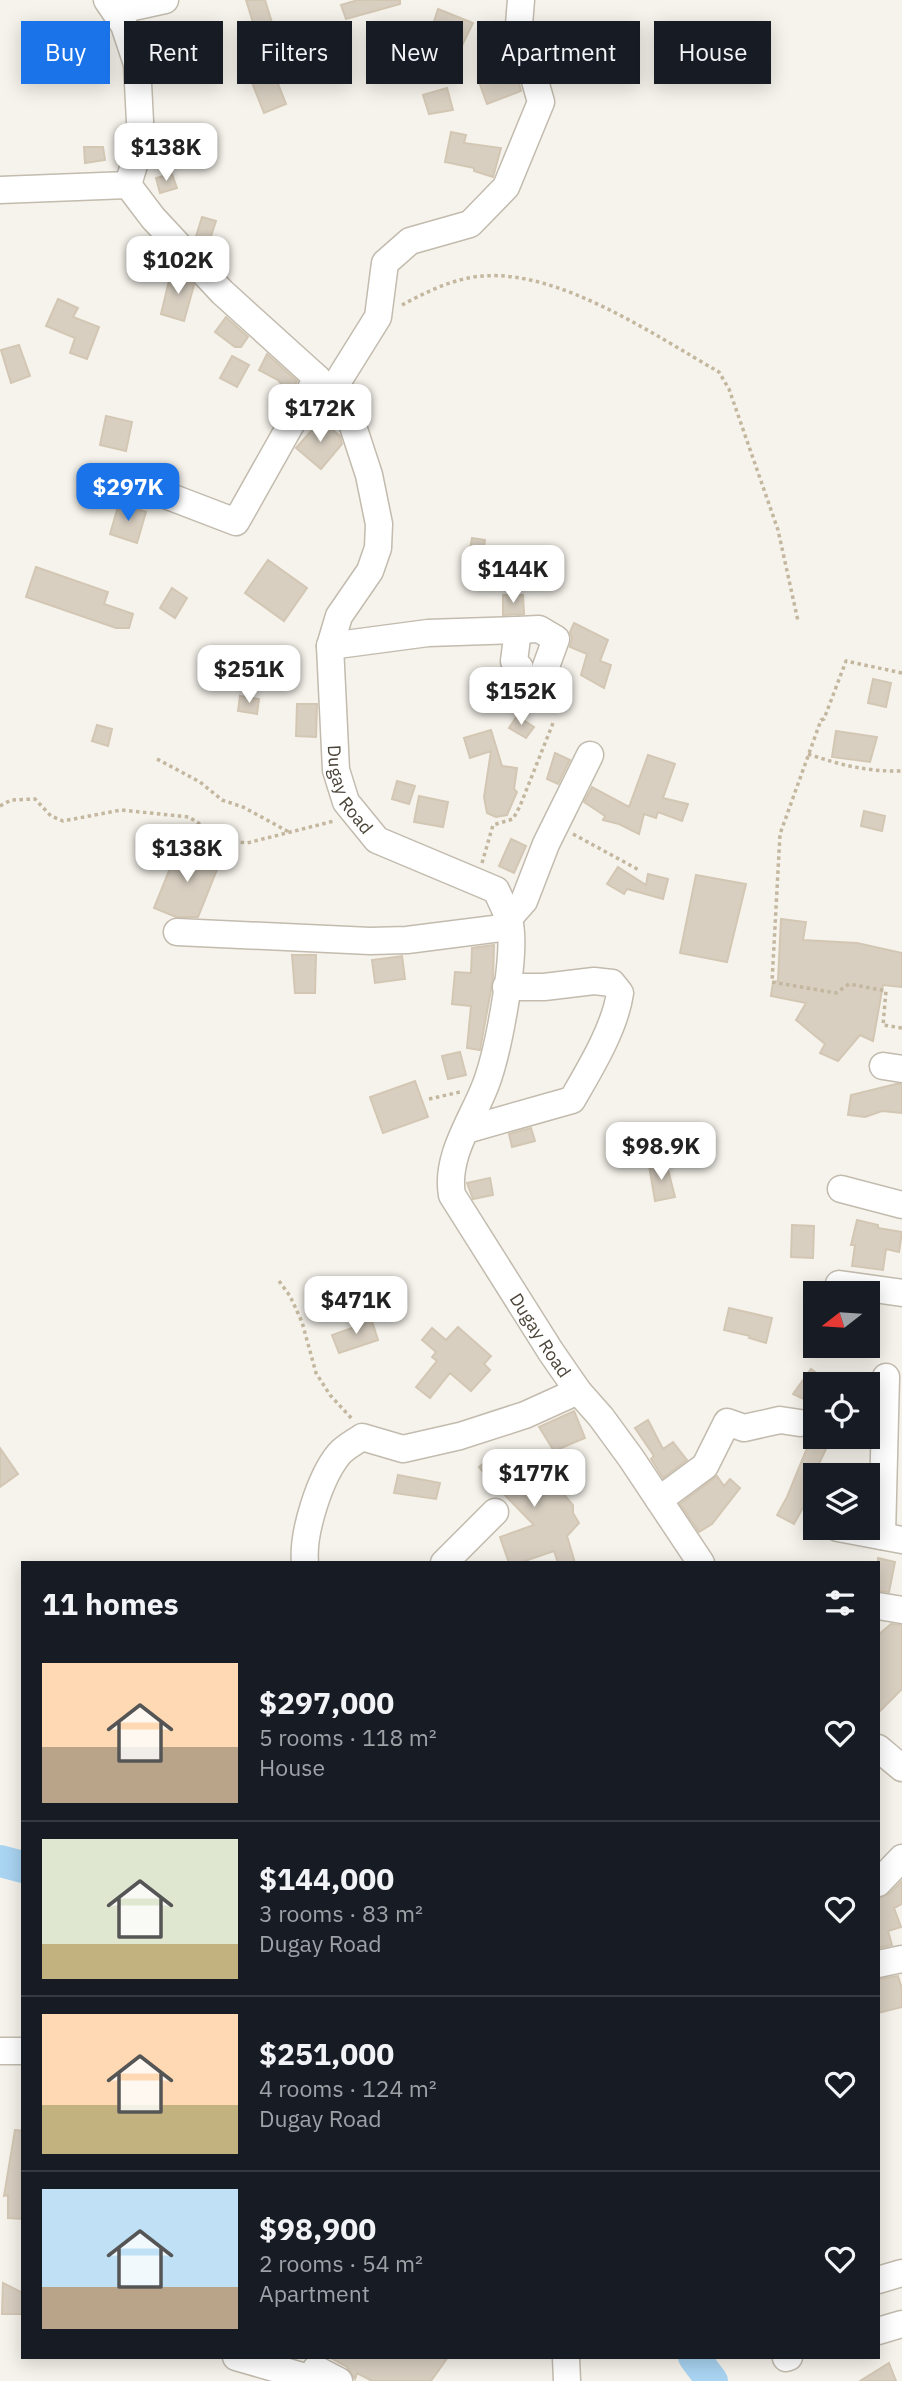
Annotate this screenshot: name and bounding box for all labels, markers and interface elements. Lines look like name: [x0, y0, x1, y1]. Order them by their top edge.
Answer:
chip: Buy: [21, 21, 110, 84]
chip: Rent: [124, 21, 223, 84]
chip: Filters: [237, 21, 352, 84]
chip: New: [366, 21, 463, 84]
chip: Apartment: [477, 21, 640, 84]
chip: House: [654, 21, 771, 84]
pin: $138K: [117, 124, 215, 183]
text: $138K: [130, 131, 202, 161]
pin: $102K: [129, 236, 227, 296]
text: $102K: [142, 244, 214, 274]
pin: $172K: [271, 384, 369, 444]
text: $172K: [284, 392, 356, 422]
pin: $297K: [79, 463, 177, 523]
text: $297K: [92, 471, 164, 501]
pin: $144K: [464, 546, 562, 605]
text: $144K: [477, 553, 549, 583]
pin: $251K: [200, 646, 298, 705]
text: $251K: [213, 653, 285, 683]
pin: $152K: [472, 668, 570, 727]
text: $152K: [485, 675, 557, 705]
street label: Dugay Road: [323, 744, 379, 838]
pin: $138K: [138, 824, 236, 884]
text: $138K: [151, 832, 223, 862]
pin: $98.9K: [604, 1122, 718, 1182]
text: $98.9K: [622, 1130, 700, 1160]
pin: $471K: [307, 1276, 405, 1336]
north arrow: [803, 1281, 880, 1358]
map controls: [803, 1281, 880, 1540]
text: $471K: [320, 1284, 392, 1314]
street label: Dugay Road: [505, 1288, 576, 1382]
button: locate: [803, 1372, 880, 1449]
pin: $177K: [485, 1450, 583, 1509]
text: $177K: [498, 1457, 570, 1487]
button: layers: [803, 1463, 880, 1540]
text: 11 homes: [42, 1584, 179, 1623]
icon: filters: [821, 1584, 859, 1622]
text: $297,000: [259, 1683, 394, 1722]
icon: home: [98, 1691, 182, 1775]
icon: heart: [821, 1714, 859, 1752]
text: 5 rooms · 118 m²: [259, 1722, 437, 1752]
text: House: [259, 1752, 325, 1782]
text: $144,000: [259, 1859, 394, 1898]
icon: home: [98, 1867, 182, 1951]
icon: heart: [821, 1890, 859, 1928]
text: 3 rooms · 83 m²: [259, 1898, 423, 1928]
text: Dugay Road: [259, 1928, 382, 1958]
text: $251,000: [259, 2034, 394, 2073]
icon: home: [98, 2042, 182, 2126]
icon: heart: [821, 2065, 859, 2103]
text: 4 rooms · 124 m²: [259, 2073, 437, 2103]
text: Dugay Road: [259, 2103, 382, 2133]
text: $98,900: [259, 2209, 376, 2248]
icon: home: [98, 2217, 182, 2301]
icon: heart: [821, 2240, 859, 2278]
text: 2 rooms · 54 m²: [259, 2248, 423, 2278]
text: Apartment: [259, 2278, 370, 2308]

